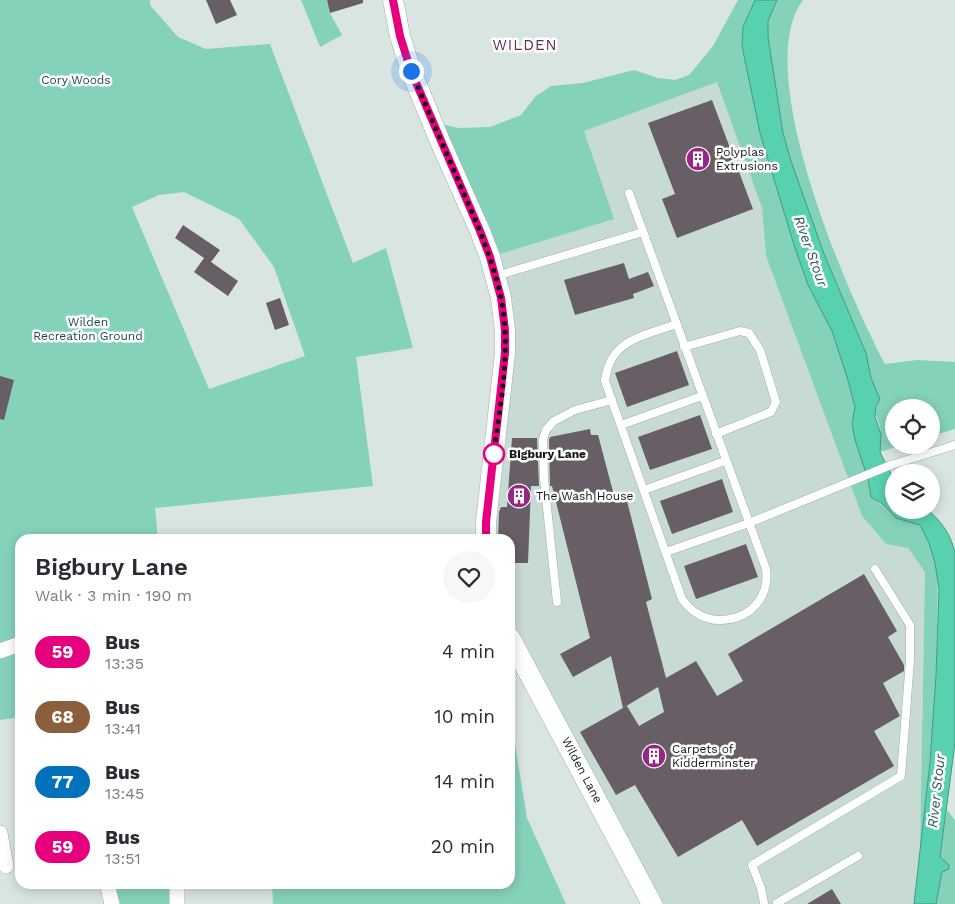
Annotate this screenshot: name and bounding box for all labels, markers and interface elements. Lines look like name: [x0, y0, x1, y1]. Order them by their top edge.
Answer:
district label: WILDEN: [492, 36, 558, 54]
your location: [399, 59, 424, 84]
park label: Cory Woods: [41, 73, 111, 87]
place label: Polyplas Extrusions: [716, 145, 778, 173]
building icon: Polyplas Extrusions: [685, 146, 711, 172]
water label: River Stour: [791, 213, 831, 289]
park label: Wilden Recreation Ground: [33, 315, 143, 343]
map controls: [885, 399, 940, 519]
button: locate: [885, 399, 940, 454]
marker: Bigbury Lane: [483, 443, 505, 465]
place label: Bigbury Lane: [509, 447, 586, 461]
button: layers: [885, 464, 940, 519]
building icon: The Wash House: [506, 483, 532, 509]
place label: The Wash House: [536, 489, 633, 503]
button: heart: [443, 551, 495, 603]
text: Bigbury Lane: [35, 553, 188, 581]
text: Walk · 3 min · 190 m: [35, 586, 192, 605]
text: Bus: [105, 631, 140, 654]
text: 4 min: [442, 640, 495, 663]
text: 59: [52, 641, 73, 662]
text: 13:35: [105, 654, 144, 673]
text: Bus: [105, 696, 140, 719]
text: 10 min: [434, 705, 495, 728]
text: 68: [51, 706, 74, 727]
text: 13:41: [105, 719, 141, 738]
street label: Wilden Lane: [559, 735, 605, 805]
place label: Carpets of Kidderminster: [672, 742, 755, 770]
building icon: Carpets of Kidderminster: [641, 743, 667, 769]
water label: River Stour: [924, 753, 948, 829]
text: Bus: [105, 761, 140, 784]
text: 14 min: [435, 770, 495, 793]
text: 77: [52, 771, 73, 792]
text: 13:45: [105, 784, 144, 803]
text: Bus: [105, 826, 140, 849]
text: 20 min: [431, 835, 495, 858]
text: 59: [52, 836, 73, 857]
text: 13:51: [105, 849, 141, 868]

